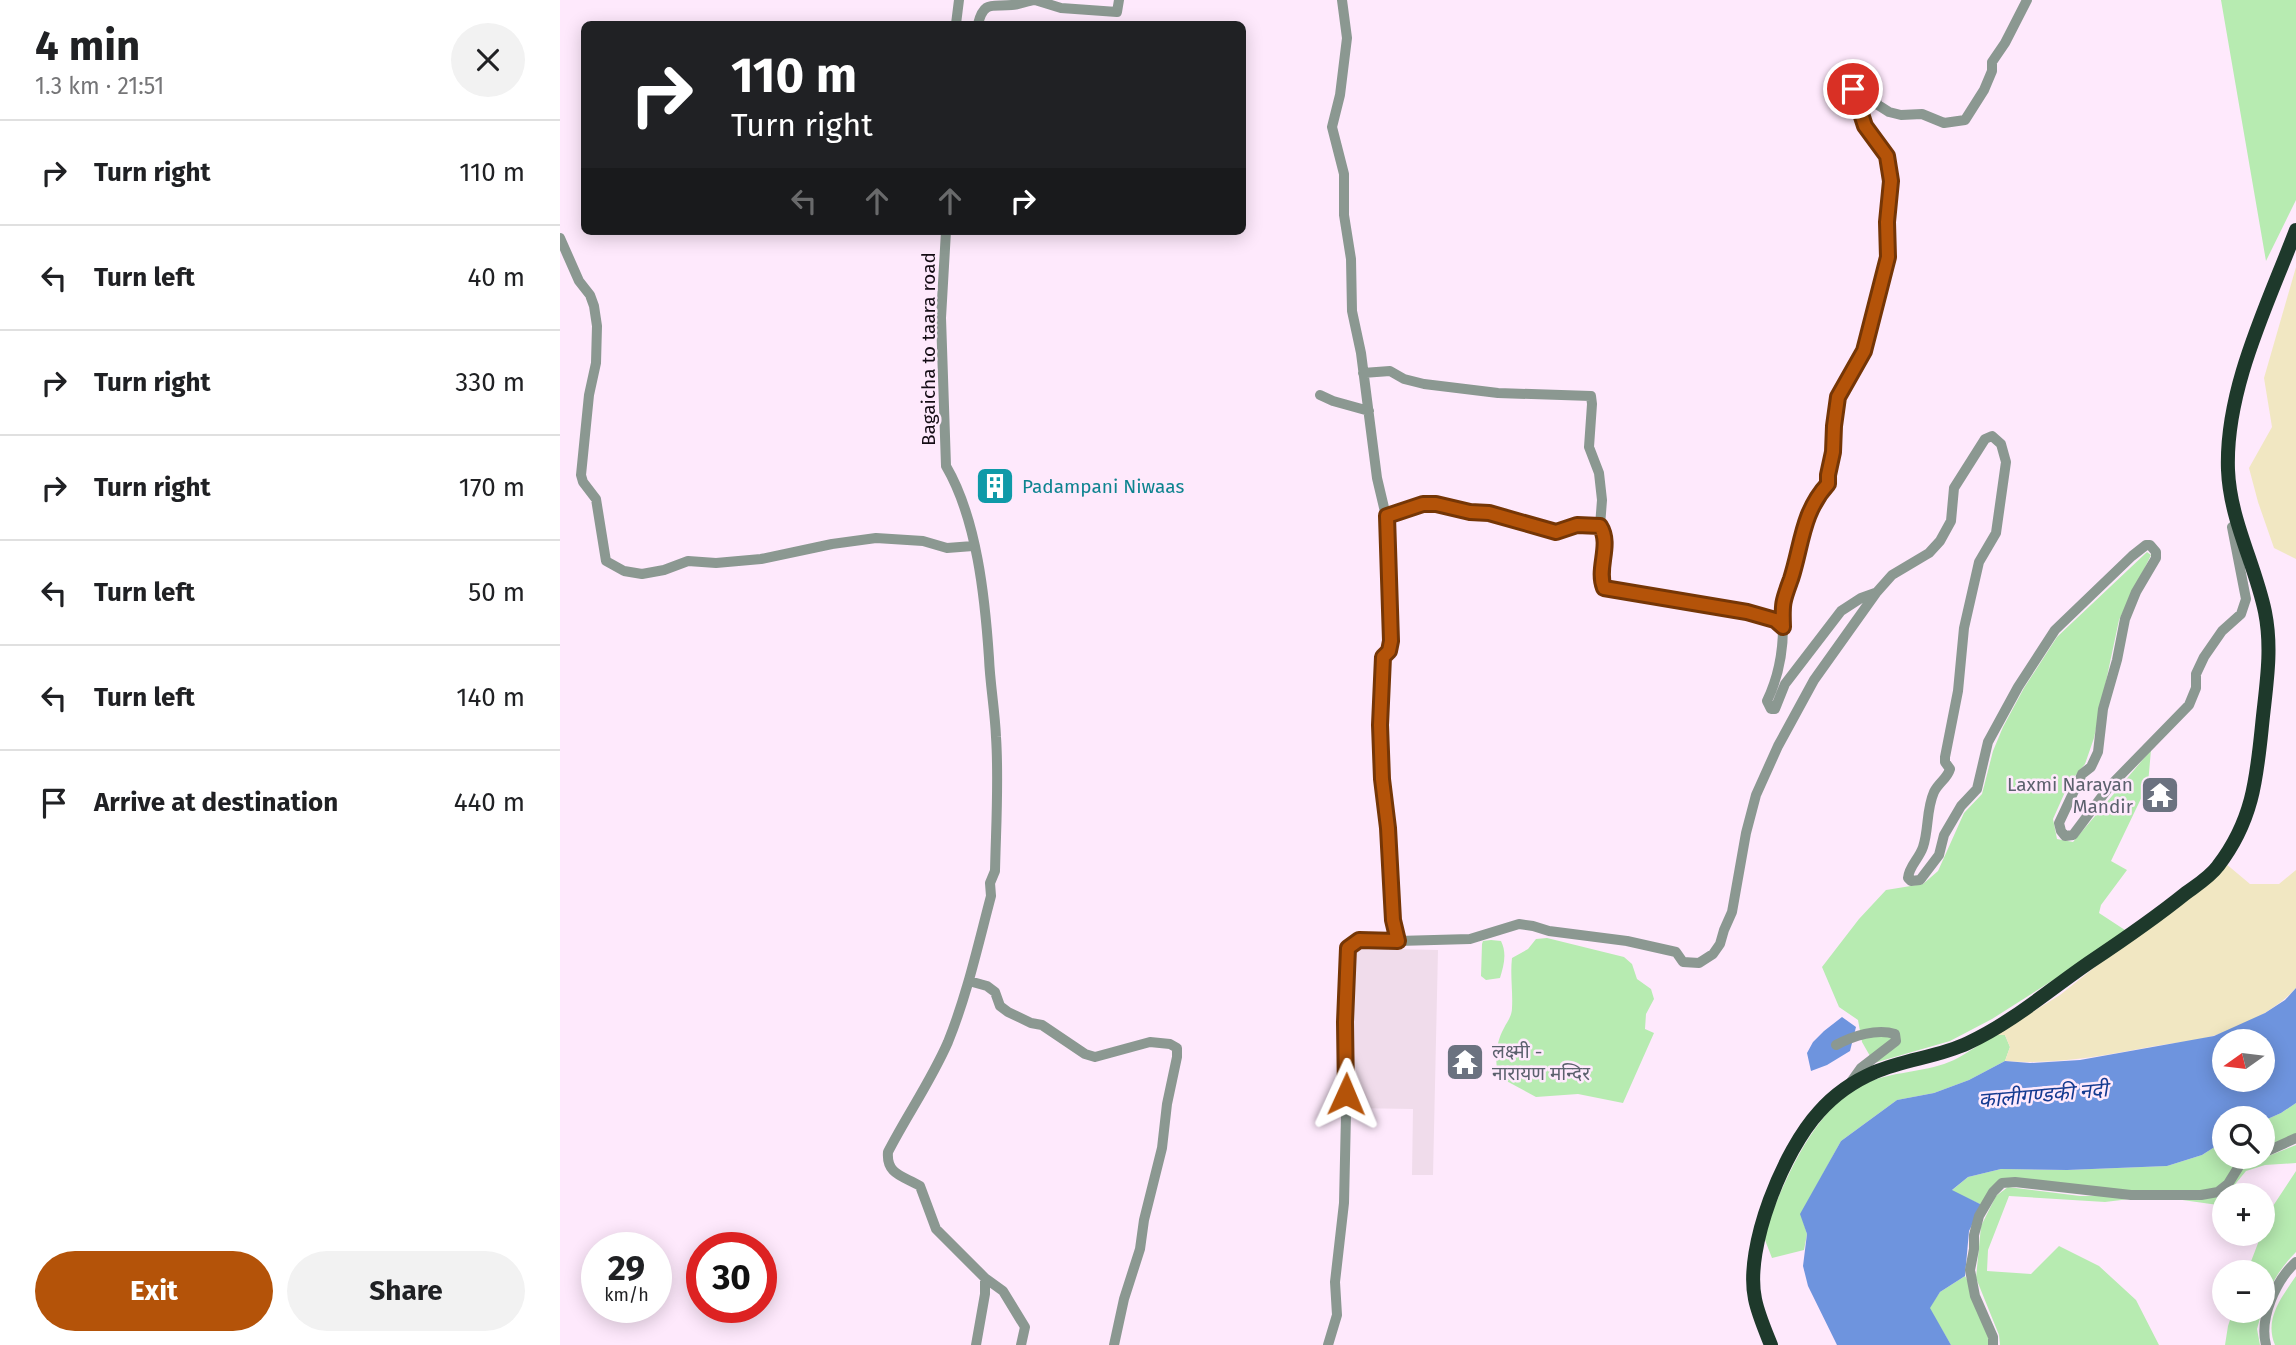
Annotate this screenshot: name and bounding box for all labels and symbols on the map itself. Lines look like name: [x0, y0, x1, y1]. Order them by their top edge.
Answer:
pin: [1823, 59, 1883, 119]
street label: Bagaicha to taara road: [917, 252, 940, 446]
building icon: Padampani Niwaas: [974, 465, 1016, 507]
place label: Padampani Niwaas: [1022, 475, 1184, 498]
place label: Laxmi Narayan Mandir: [2007, 773, 2134, 818]
temple icon: Laxmi Narayan Mandir: [2139, 774, 2181, 816]
north arrow: [2212, 1029, 2275, 1092]
place label: लक्ष्मी - नारायण मन्दिर: [1492, 1040, 1591, 1085]
temple icon: लक्ष्मी - नारायण मन्दिर: [1444, 1041, 1486, 1083]
position arrow: [1309, 1057, 1383, 1131]
water label: कालीगण्डकी नदी: [1977, 1076, 2112, 1114]
speed limit sign: 30: [686, 1232, 777, 1323]

